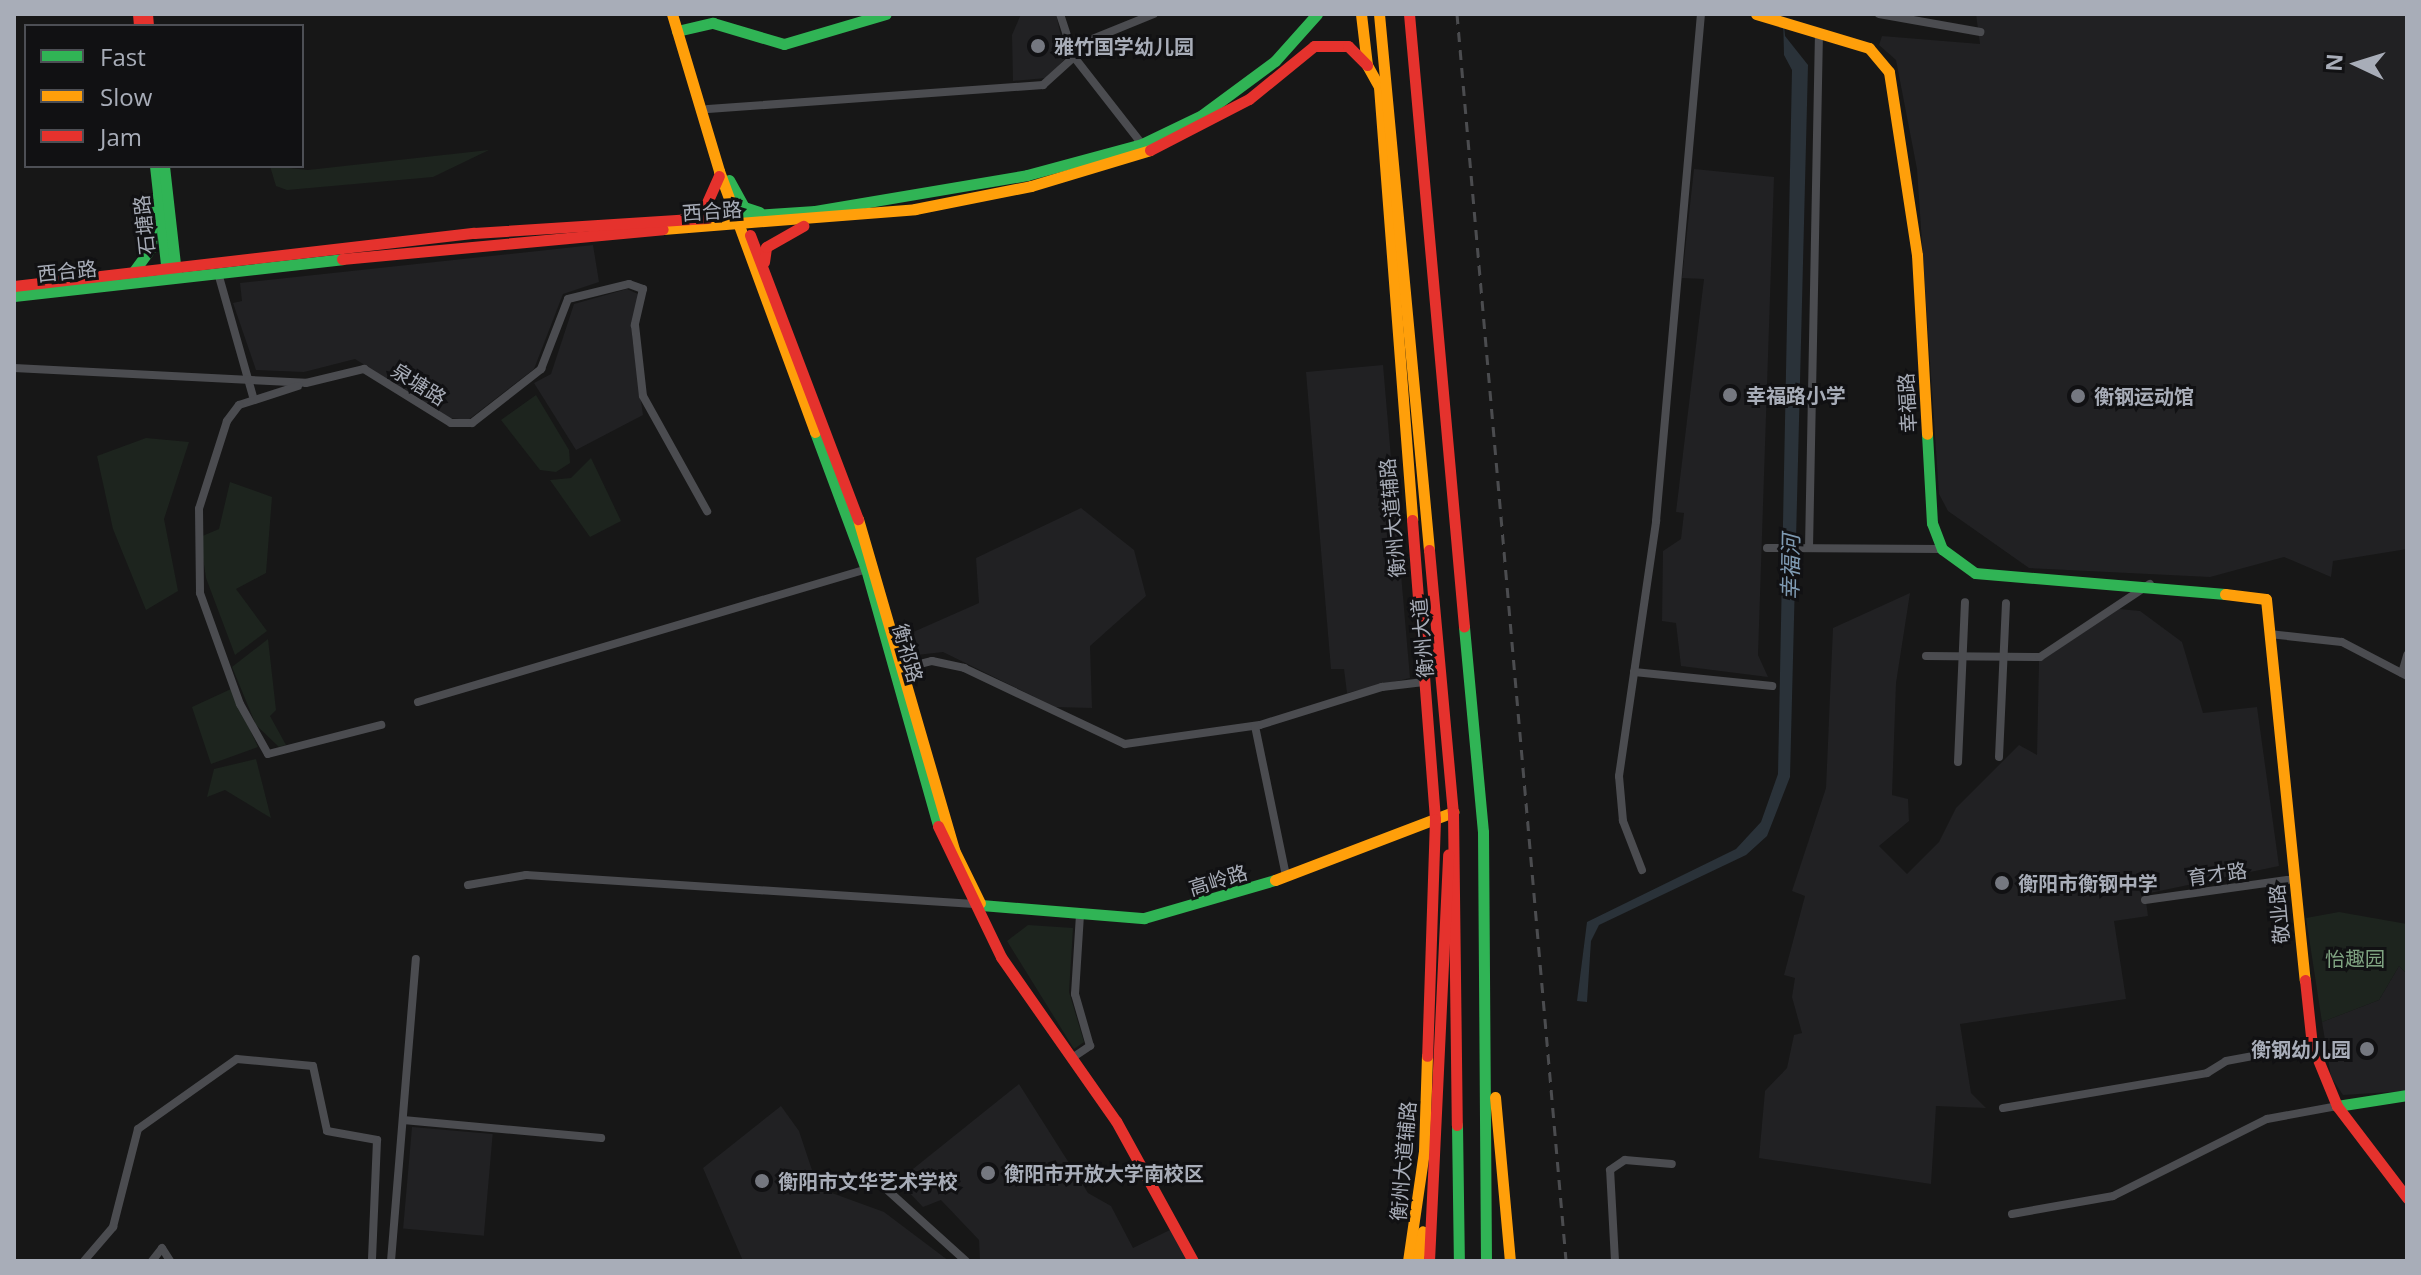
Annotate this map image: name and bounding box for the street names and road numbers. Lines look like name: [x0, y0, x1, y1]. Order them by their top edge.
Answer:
street label: 石塘路: [129, 194, 159, 256]
street label: 西合路: [681, 197, 743, 225]
street label: 西合路: [36, 256, 98, 286]
street label: 泉塘路: [387, 358, 451, 410]
street label: 幸福路: [1893, 372, 1921, 434]
street label: 衡州大道辅路: [1375, 457, 1409, 579]
street label: 衡州大道: [1407, 597, 1437, 679]
street label: 衡祁路: [888, 621, 928, 685]
street label: 育才路: [2186, 858, 2248, 890]
street label: 高岭路: [1186, 860, 1250, 900]
street label: 敬业路: [2264, 883, 2294, 945]
street label: 衡州大道辅路: [1386, 1100, 1420, 1222]

